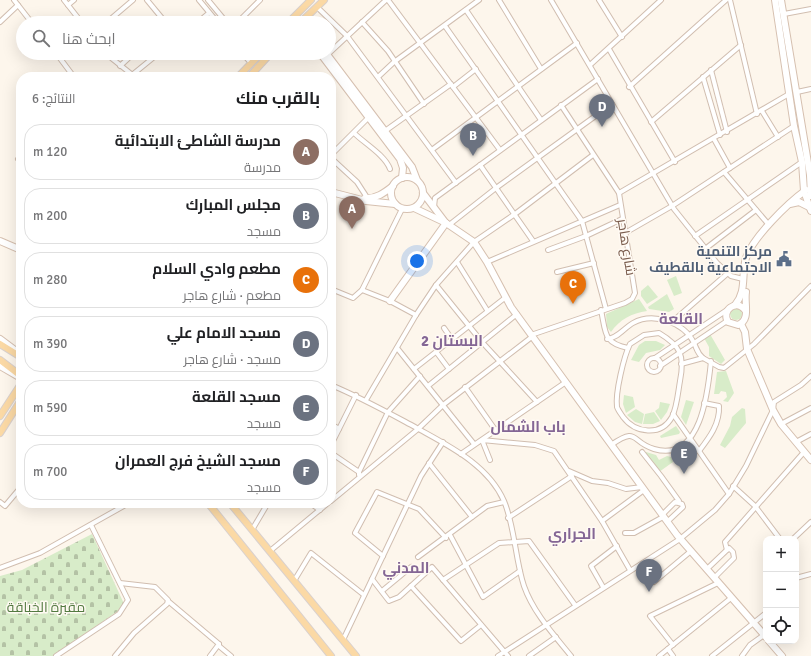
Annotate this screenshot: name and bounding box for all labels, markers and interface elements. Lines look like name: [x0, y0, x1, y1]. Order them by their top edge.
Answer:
search box: [16, 16, 336, 60]
icon: search: [30, 27, 52, 49]
text: ابحث هنا: [62, 30, 115, 48]
text: بالقرب منك: [236, 88, 320, 109]
text: النتائج: 6: [32, 91, 76, 107]
pin: D: [589, 94, 615, 127]
pin: B: [460, 123, 486, 156]
text: مدرسة الشاطئ الابتدائية: [115, 132, 281, 150]
text: 120 m: [33, 144, 67, 160]
text: A: [302, 144, 310, 160]
text: مدرسة: [244, 160, 281, 176]
text: مجلس المبارك: [186, 196, 281, 214]
pin: A: [339, 196, 365, 229]
text: 200 m: [33, 208, 67, 224]
text: B: [302, 208, 310, 224]
street label: شارع هاجر: [613, 216, 639, 277]
text: مسجد: [247, 224, 281, 240]
place label: مركز التنمية الاجتماعية بالقطيف: [649, 243, 772, 276]
public building icon: مركز التنمية الاجتماعية بالقطيف: [775, 250, 793, 268]
your location: [407, 251, 427, 271]
text: مطعم وادي السلام: [152, 260, 281, 278]
pin: C: [560, 271, 586, 304]
text: 280 m: [33, 272, 67, 288]
text: C: [302, 272, 310, 288]
text: مطعم · شارع هاجر: [183, 288, 281, 304]
district label: القلعة: [659, 310, 703, 328]
text: مسجد الامام علي: [167, 324, 281, 342]
district label: البستان 2: [421, 332, 483, 350]
text: 390 m: [33, 336, 67, 352]
text: D: [302, 336, 310, 352]
text: مسجد · شارع هاجر: [184, 352, 281, 368]
text: مسجد القلعة: [192, 388, 281, 406]
text: 590 m: [33, 400, 67, 416]
text: E: [302, 400, 310, 416]
text: مسجد: [247, 416, 281, 432]
district label: باب الشمال: [490, 418, 566, 436]
pin: E: [671, 441, 697, 474]
text: مسجد الشيخ فرج العمران: [115, 452, 281, 470]
text: 700 m: [33, 464, 67, 480]
text: F: [303, 464, 309, 480]
text: مسجد: [247, 480, 281, 496]
district label: الجراري: [548, 525, 596, 546]
map controls: [763, 536, 799, 644]
button: +: [763, 536, 799, 572]
district label: المدني: [383, 559, 429, 580]
pin: F: [636, 559, 662, 592]
button: −: [763, 572, 799, 608]
park label: مقبرة الخباقة: [7, 599, 85, 616]
button: locate: [763, 608, 799, 644]

